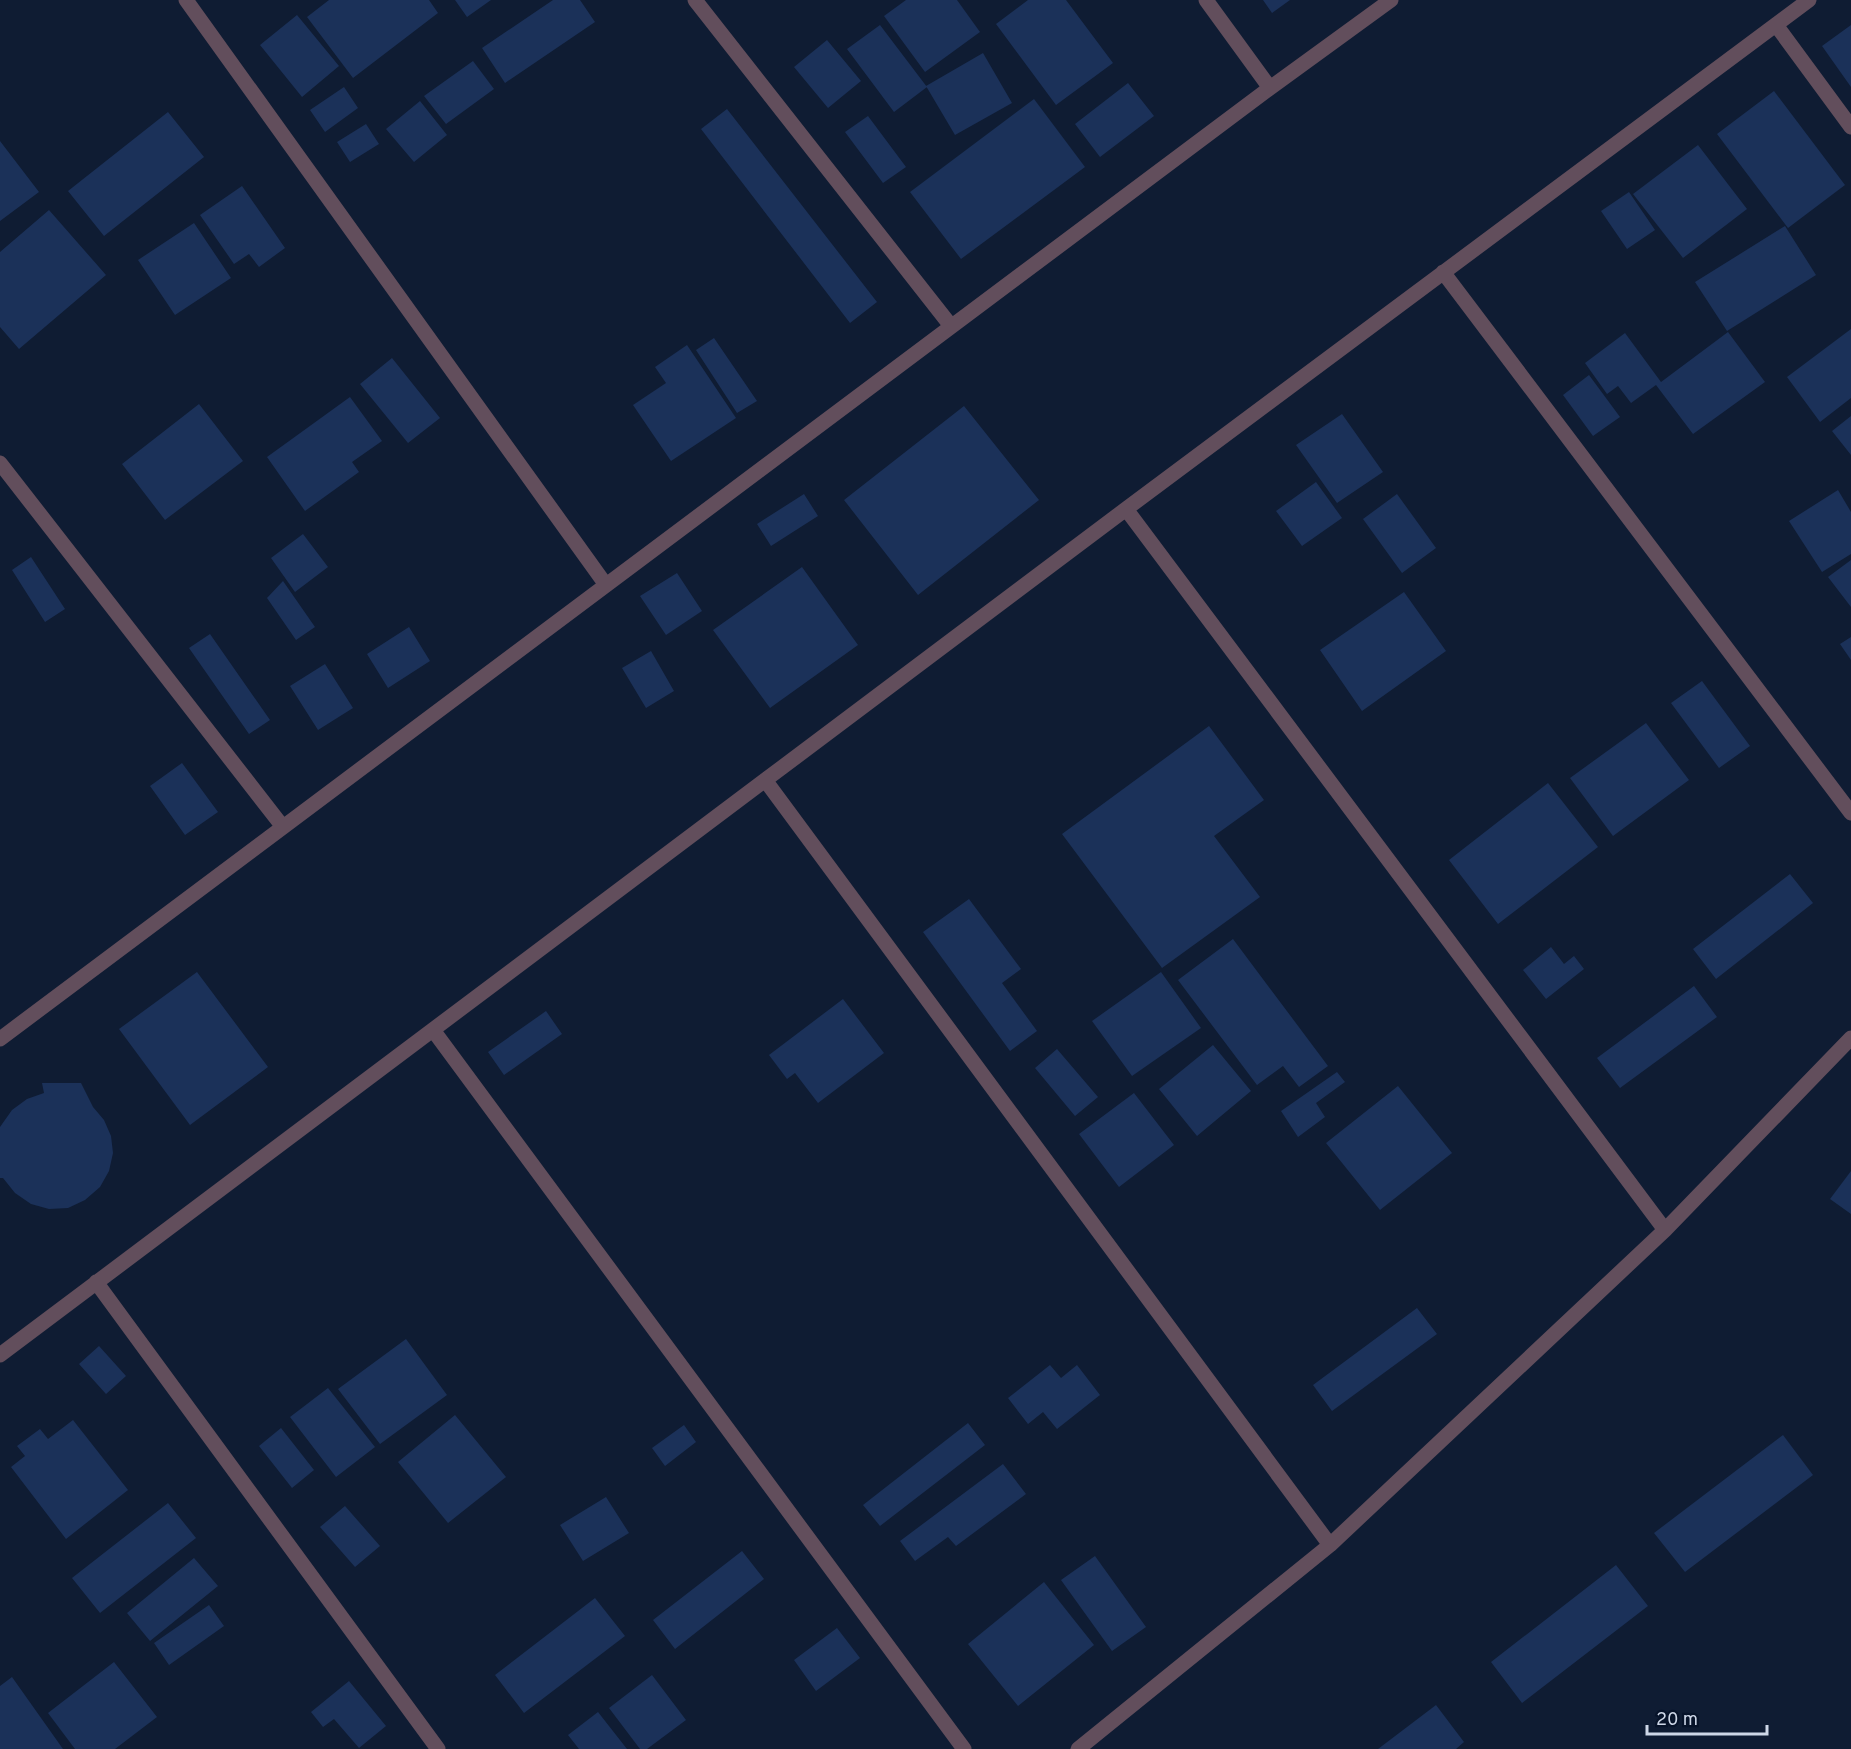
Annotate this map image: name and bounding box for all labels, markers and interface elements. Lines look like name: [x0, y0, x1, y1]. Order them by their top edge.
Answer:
scale bar: [1647, 1698, 1767, 1736]
text: 20 m: [1656, 1709, 1698, 1732]

